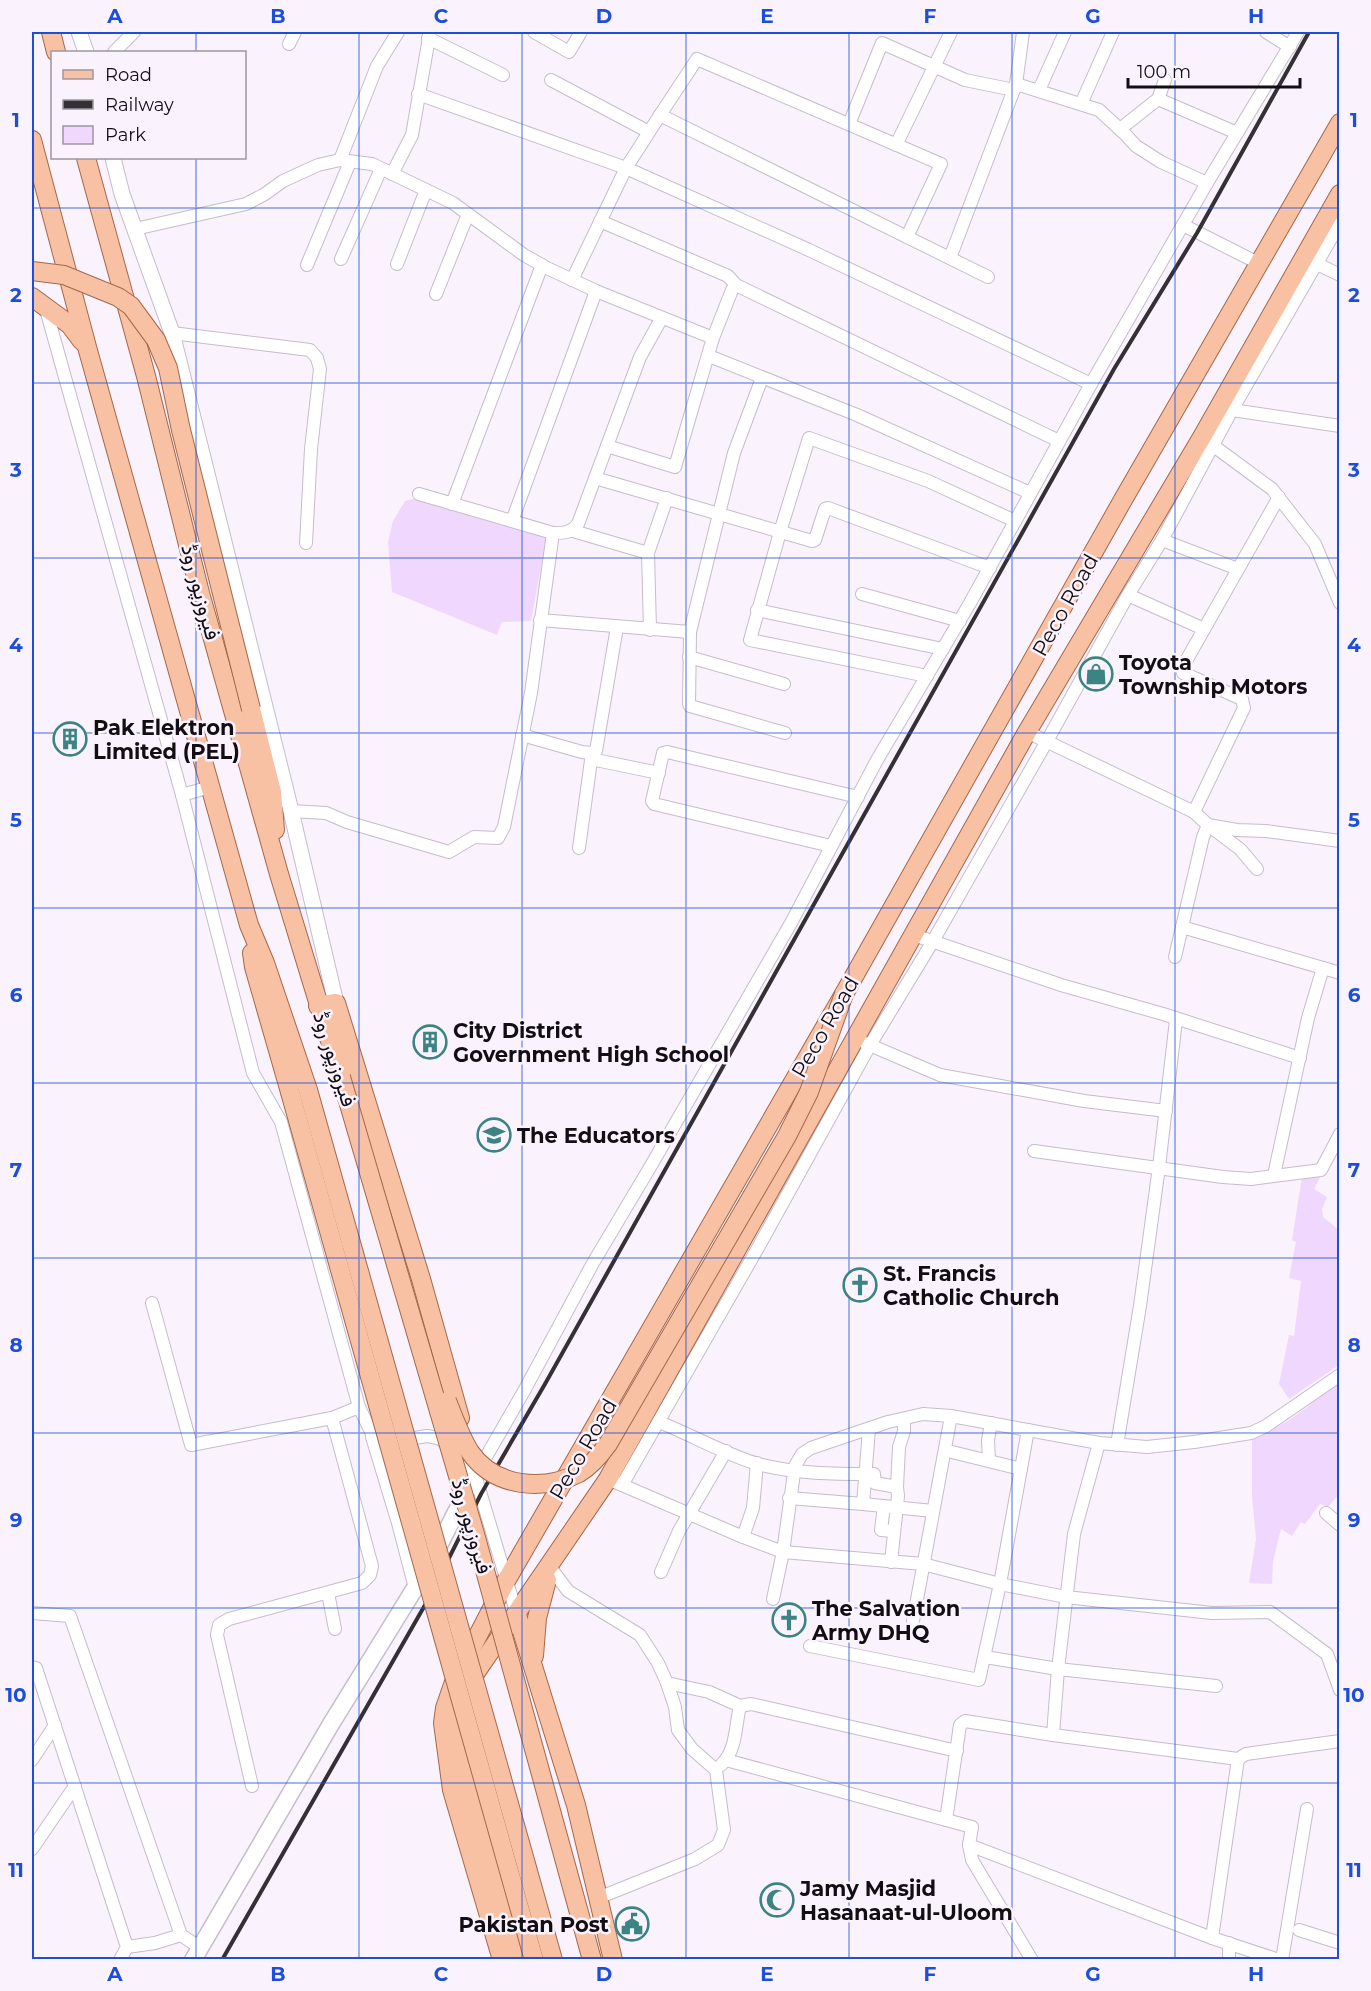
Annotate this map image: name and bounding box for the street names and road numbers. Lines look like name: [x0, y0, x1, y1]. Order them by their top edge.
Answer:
street label: فیروزپور روڈ: [174, 541, 226, 643]
street label: Peco Road: [1027, 550, 1103, 660]
street label: Peco Road: [786, 972, 864, 1082]
street label: فیروزپور روڈ: [306, 1008, 362, 1110]
street label: Peco Road: [544, 1394, 622, 1504]
street label: فیروزپور روڈ: [445, 1475, 498, 1577]

